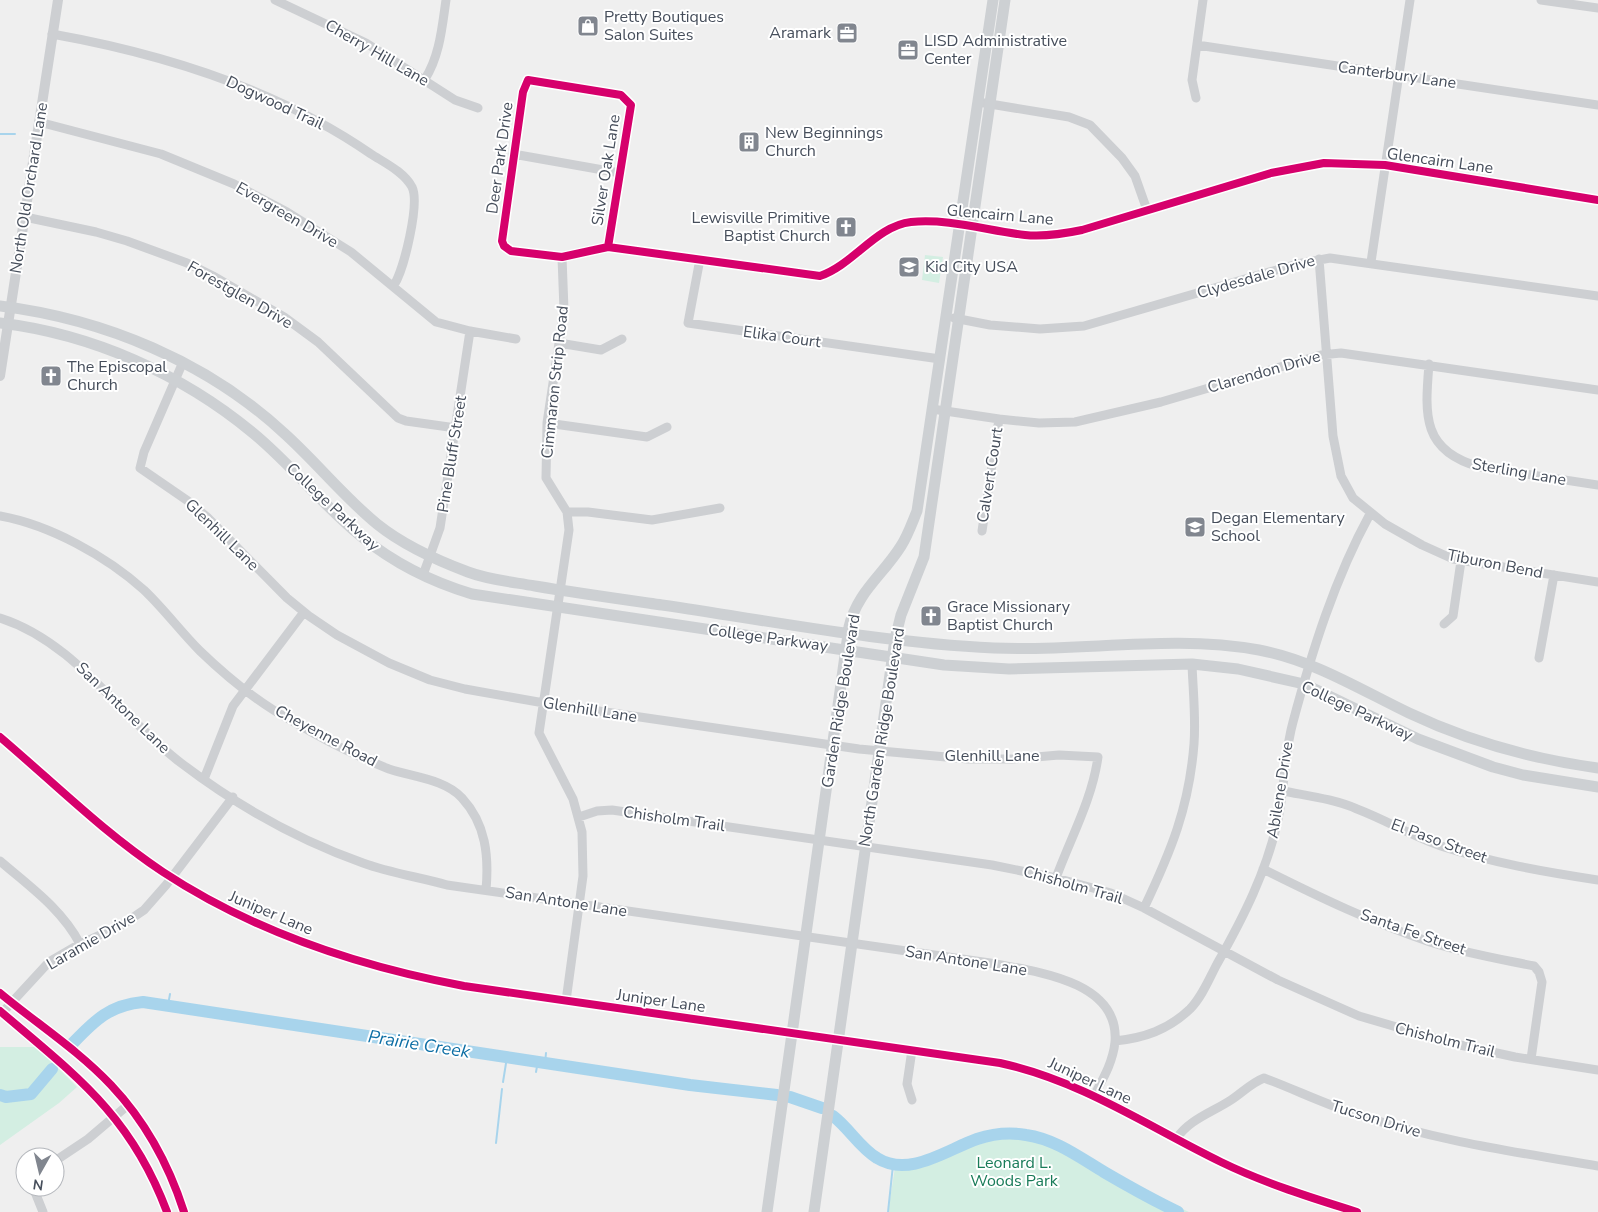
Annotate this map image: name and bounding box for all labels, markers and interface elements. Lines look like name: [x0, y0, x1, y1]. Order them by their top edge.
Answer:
place label: Pretty Boutiques Salon Suites: [604, 6, 724, 46]
street label: Cherry Hill Lane: [321, 14, 433, 92]
shop icon: Pretty Boutiques Salon Suites: [576, 14, 600, 38]
office icon: Aramark: [835, 21, 859, 45]
place label: Aramark: [769, 22, 832, 44]
place label: LISD Administrative Center: [924, 30, 1067, 70]
office icon: LISD Administrative Center: [896, 38, 920, 62]
street label: Canterbury Lane: [1336, 56, 1458, 94]
street label: Dogwood Trail: [222, 71, 328, 135]
street label: North Old Orchard Lane: [5, 101, 53, 275]
street label: Deer Park Drive: [481, 101, 519, 215]
street label: Silver Oak Lane: [586, 113, 626, 227]
place label: New Beginnings Church: [765, 122, 883, 162]
building icon: New Beginnings Church: [737, 130, 761, 154]
street label: Glencairn Lane: [1385, 143, 1495, 179]
street label: Evergreen Drive: [232, 177, 342, 253]
street label: Glencairn Lane: [946, 199, 1054, 231]
place label: Lewisville Primitive Baptist Church: [692, 207, 830, 247]
church icon: Lewisville Primitive Baptist Church: [834, 215, 858, 239]
street label: Clydesdale Drive: [1194, 250, 1318, 304]
school or university icon: Kid City USA: [897, 255, 921, 279]
street label: Forestglen Drive: [183, 256, 297, 334]
place label: Kid City USA: [925, 256, 1018, 278]
street label: Cimmaron Strip Road: [536, 304, 574, 460]
street label: Elika Court: [742, 321, 823, 353]
street label: Clarendon Drive: [1205, 345, 1323, 399]
place label: The Episcopal Church: [67, 356, 167, 396]
church icon: The Episcopal Church: [39, 364, 63, 388]
street label: Pine Bluff Street: [432, 393, 472, 514]
street label: Calvert Court: [972, 426, 1008, 524]
street label: Sterling Lane: [1470, 453, 1568, 491]
street label: College Parkway: [281, 458, 385, 557]
street label: Glenhill Lane: [180, 494, 264, 576]
place label: Degan Elementary School: [1211, 507, 1346, 547]
school or university icon: Degan Elementary School: [1183, 515, 1207, 539]
street label: Tiburon Bend: [1445, 544, 1545, 584]
place label: Grace Missionary Baptist Church: [947, 596, 1071, 636]
church icon: Grace Missionary Baptist Church: [919, 604, 943, 628]
street label: Garden Ridge Boulevard: [816, 612, 866, 790]
street label: College Parkway: [707, 619, 830, 657]
street label: North Garden Ridge Boulevard: [854, 626, 910, 848]
street label: San Antone Lane: [71, 657, 175, 759]
street label: College Parkway: [1298, 676, 1417, 747]
street label: Glenhill Lane: [541, 692, 639, 728]
street label: Cheyenne Road: [271, 700, 381, 772]
street label: Abilene Drive: [1262, 740, 1298, 840]
street label: Glenhill Lane: [944, 745, 1040, 767]
street label: Chisholm Trail: [622, 801, 727, 837]
street label: El Paso Street: [1388, 813, 1490, 869]
street label: Chisholm Trail: [1021, 860, 1126, 910]
street label: San Antone Lane: [503, 882, 629, 922]
street label: Juniper Lane: [225, 885, 316, 941]
street label: Santa Fe Street: [1357, 904, 1469, 960]
street label: Laramie Drive: [43, 907, 139, 975]
street label: San Antone Lane: [903, 941, 1029, 981]
street label: Juniper Lane: [614, 984, 707, 1018]
street label: Chisholm Trail: [1392, 1017, 1498, 1063]
water label: Prairie Creek: [366, 1024, 473, 1064]
street label: Juniper Lane: [1044, 1052, 1135, 1110]
street label: Tucson Drive: [1329, 1095, 1423, 1143]
north arrow: [15, 1147, 65, 1197]
park label: Leonard L. Woods Park: [970, 1152, 1059, 1192]
text: N: [32, 1174, 45, 1195]

